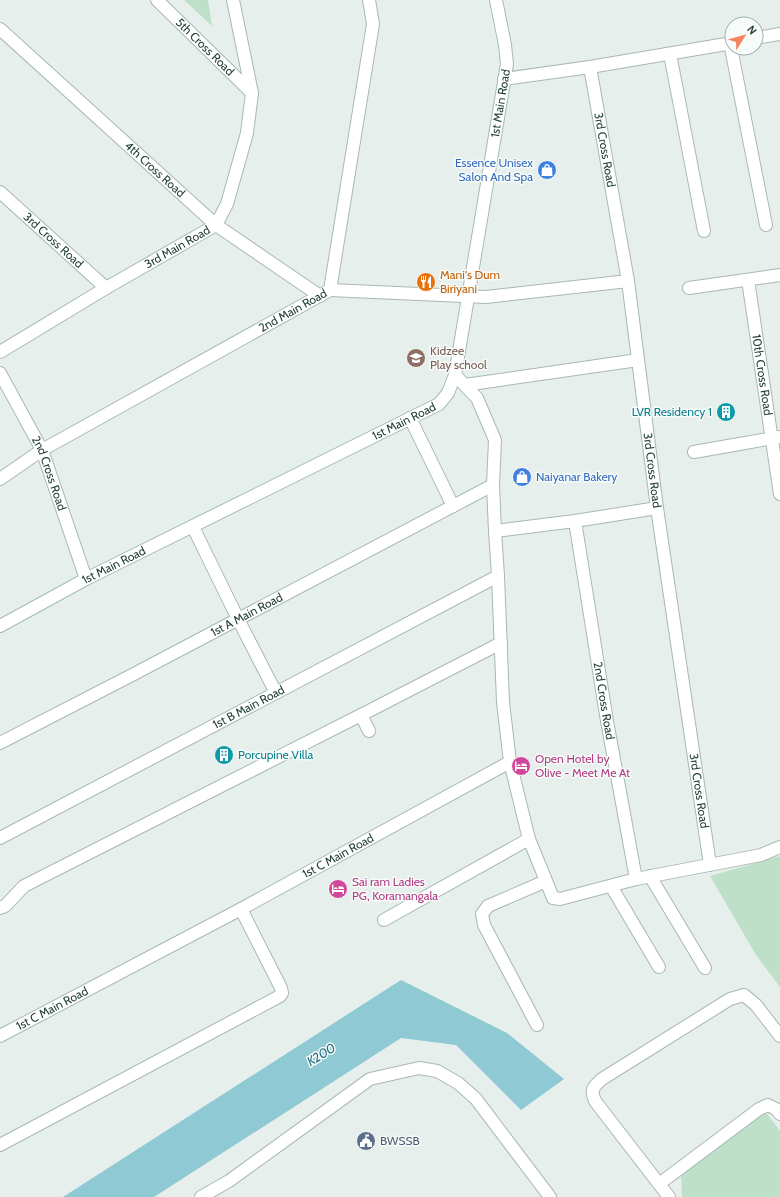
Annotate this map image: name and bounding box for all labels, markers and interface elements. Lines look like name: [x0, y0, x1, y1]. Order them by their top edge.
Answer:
street label: 5th Cross Road: [173, 15, 238, 78]
north arrow: [724, 16, 764, 56]
text: N: [744, 23, 760, 37]
street label: 1st Main Road: [487, 68, 513, 139]
street label: 3rd Cross Road: [591, 111, 619, 188]
street label: 4th Cross Road: [122, 138, 188, 200]
place label: Essence Unisex Salon And Spa: [455, 155, 533, 184]
shop icon: Essence Unisex Salon And Spa: [536, 159, 558, 181]
street label: 3rd Cross Road: [21, 209, 87, 271]
street label: 3rd Main Road: [142, 222, 212, 271]
place label: Mani's Dum Biriyani: [440, 267, 500, 296]
restaurant icon: Mani's Dum Biriyani: [415, 271, 437, 293]
street label: 2nd Main Road: [256, 285, 329, 335]
street label: 10th Cross Road: [749, 333, 776, 416]
place label: Kidzee Play school: [430, 343, 487, 372]
school or university icon: Kidzee Play school: [405, 347, 427, 369]
street label: 1st Main Road: [370, 399, 438, 443]
building icon: LVR Residency 1: [715, 401, 737, 423]
place label: LVR Residency 1: [632, 404, 712, 419]
street label: 3rd Cross Road: [640, 432, 665, 509]
street label: 2nd Cross Road: [29, 433, 70, 512]
shop icon: Naiyanar Bakery: [511, 466, 533, 488]
place label: Naiyanar Bakery: [536, 469, 617, 484]
street label: 1st Main Road: [79, 543, 148, 587]
street label: 1st A Main Road: [208, 589, 285, 639]
street label: 2nd Cross Road: [591, 661, 618, 741]
street label: 1st B Main Road: [210, 682, 287, 732]
building icon: Porcupine Villa: [213, 744, 235, 766]
place label: Porcupine Villa: [238, 747, 314, 762]
place label: Open Hotel by Olive - Meet Me At: [535, 751, 630, 780]
street label: 3rd Cross Road: [687, 752, 712, 829]
hotel icon: Open Hotel by Olive - Meet Me At: [510, 755, 532, 777]
street label: 1st C Main Road: [299, 830, 376, 881]
place label: Sai ram Ladies PG, Koramangala: [352, 874, 438, 903]
hotel icon: Sai ram Ladies PG, Koramangala: [327, 878, 349, 900]
street label: 1st C Main Road: [13, 983, 91, 1033]
water label: K200: [304, 1039, 339, 1069]
public building icon: BWSSB: [355, 1130, 377, 1152]
place label: BWSSB: [380, 1133, 420, 1148]

